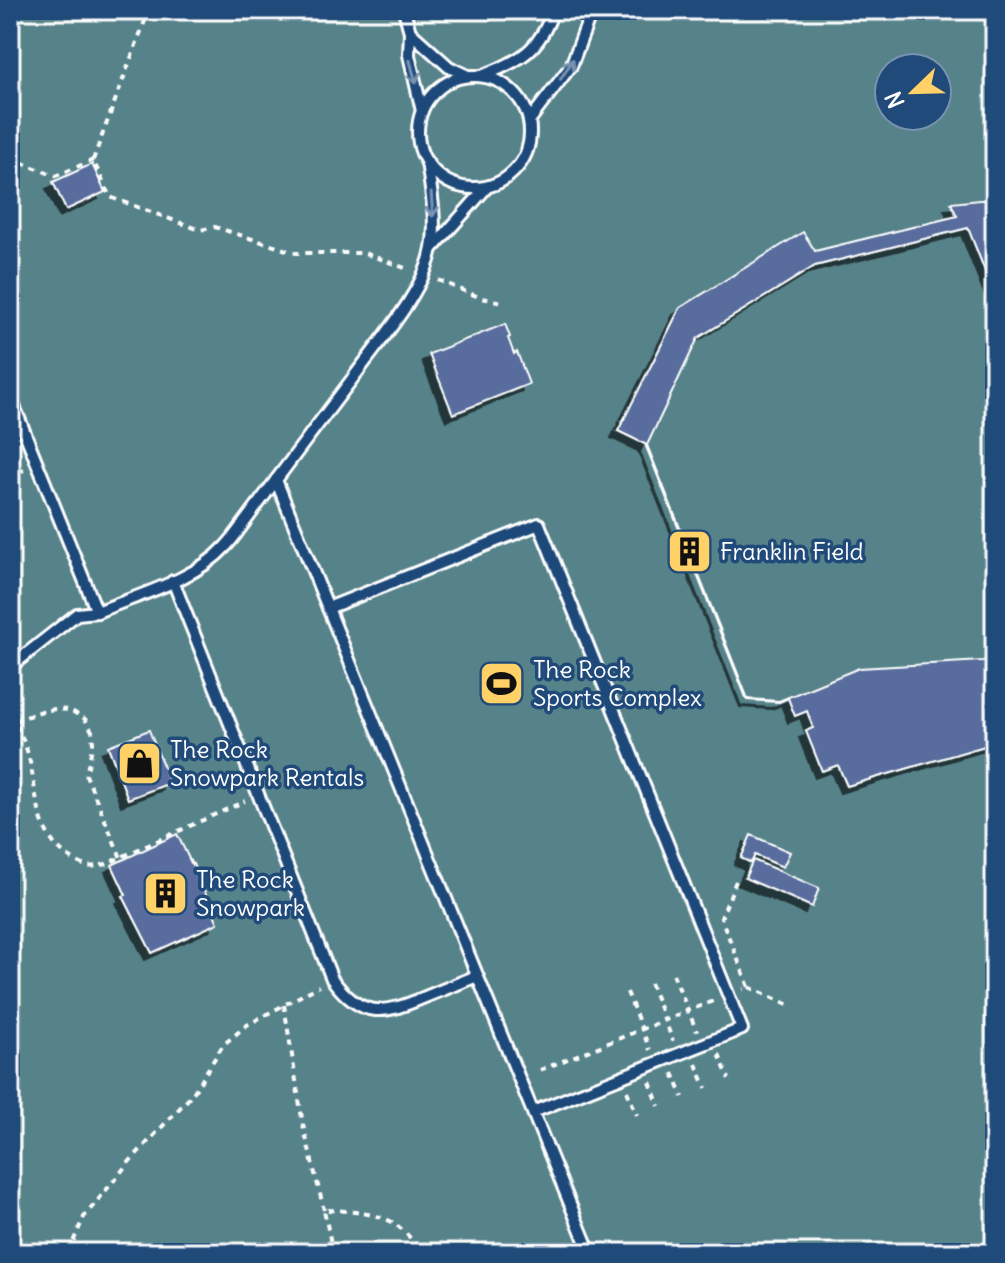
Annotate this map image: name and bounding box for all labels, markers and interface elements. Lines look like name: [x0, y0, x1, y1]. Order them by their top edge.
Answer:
north arrow: [873, 52, 953, 132]
one-way arrow: [407, 58, 422, 84]
one-way arrow: [559, 59, 576, 81]
text: N: [879, 87, 910, 112]
one-way arrow: [425, 191, 440, 218]
building icon: Franklin Field: [665, 528, 713, 576]
place label: Franklin Field: [720, 536, 864, 566]
place label: The Rock Sports Complex: [533, 654, 702, 712]
sports icon: The Rock Sports Complex: [478, 660, 526, 708]
place label: The Rock Snowpark Rentals: [170, 734, 364, 792]
shop icon: The Rock Snowpark Rentals: [115, 740, 163, 788]
place label: The Rock Snowpark: [196, 864, 305, 922]
building icon: The Rock Snowpark: [141, 870, 189, 918]

